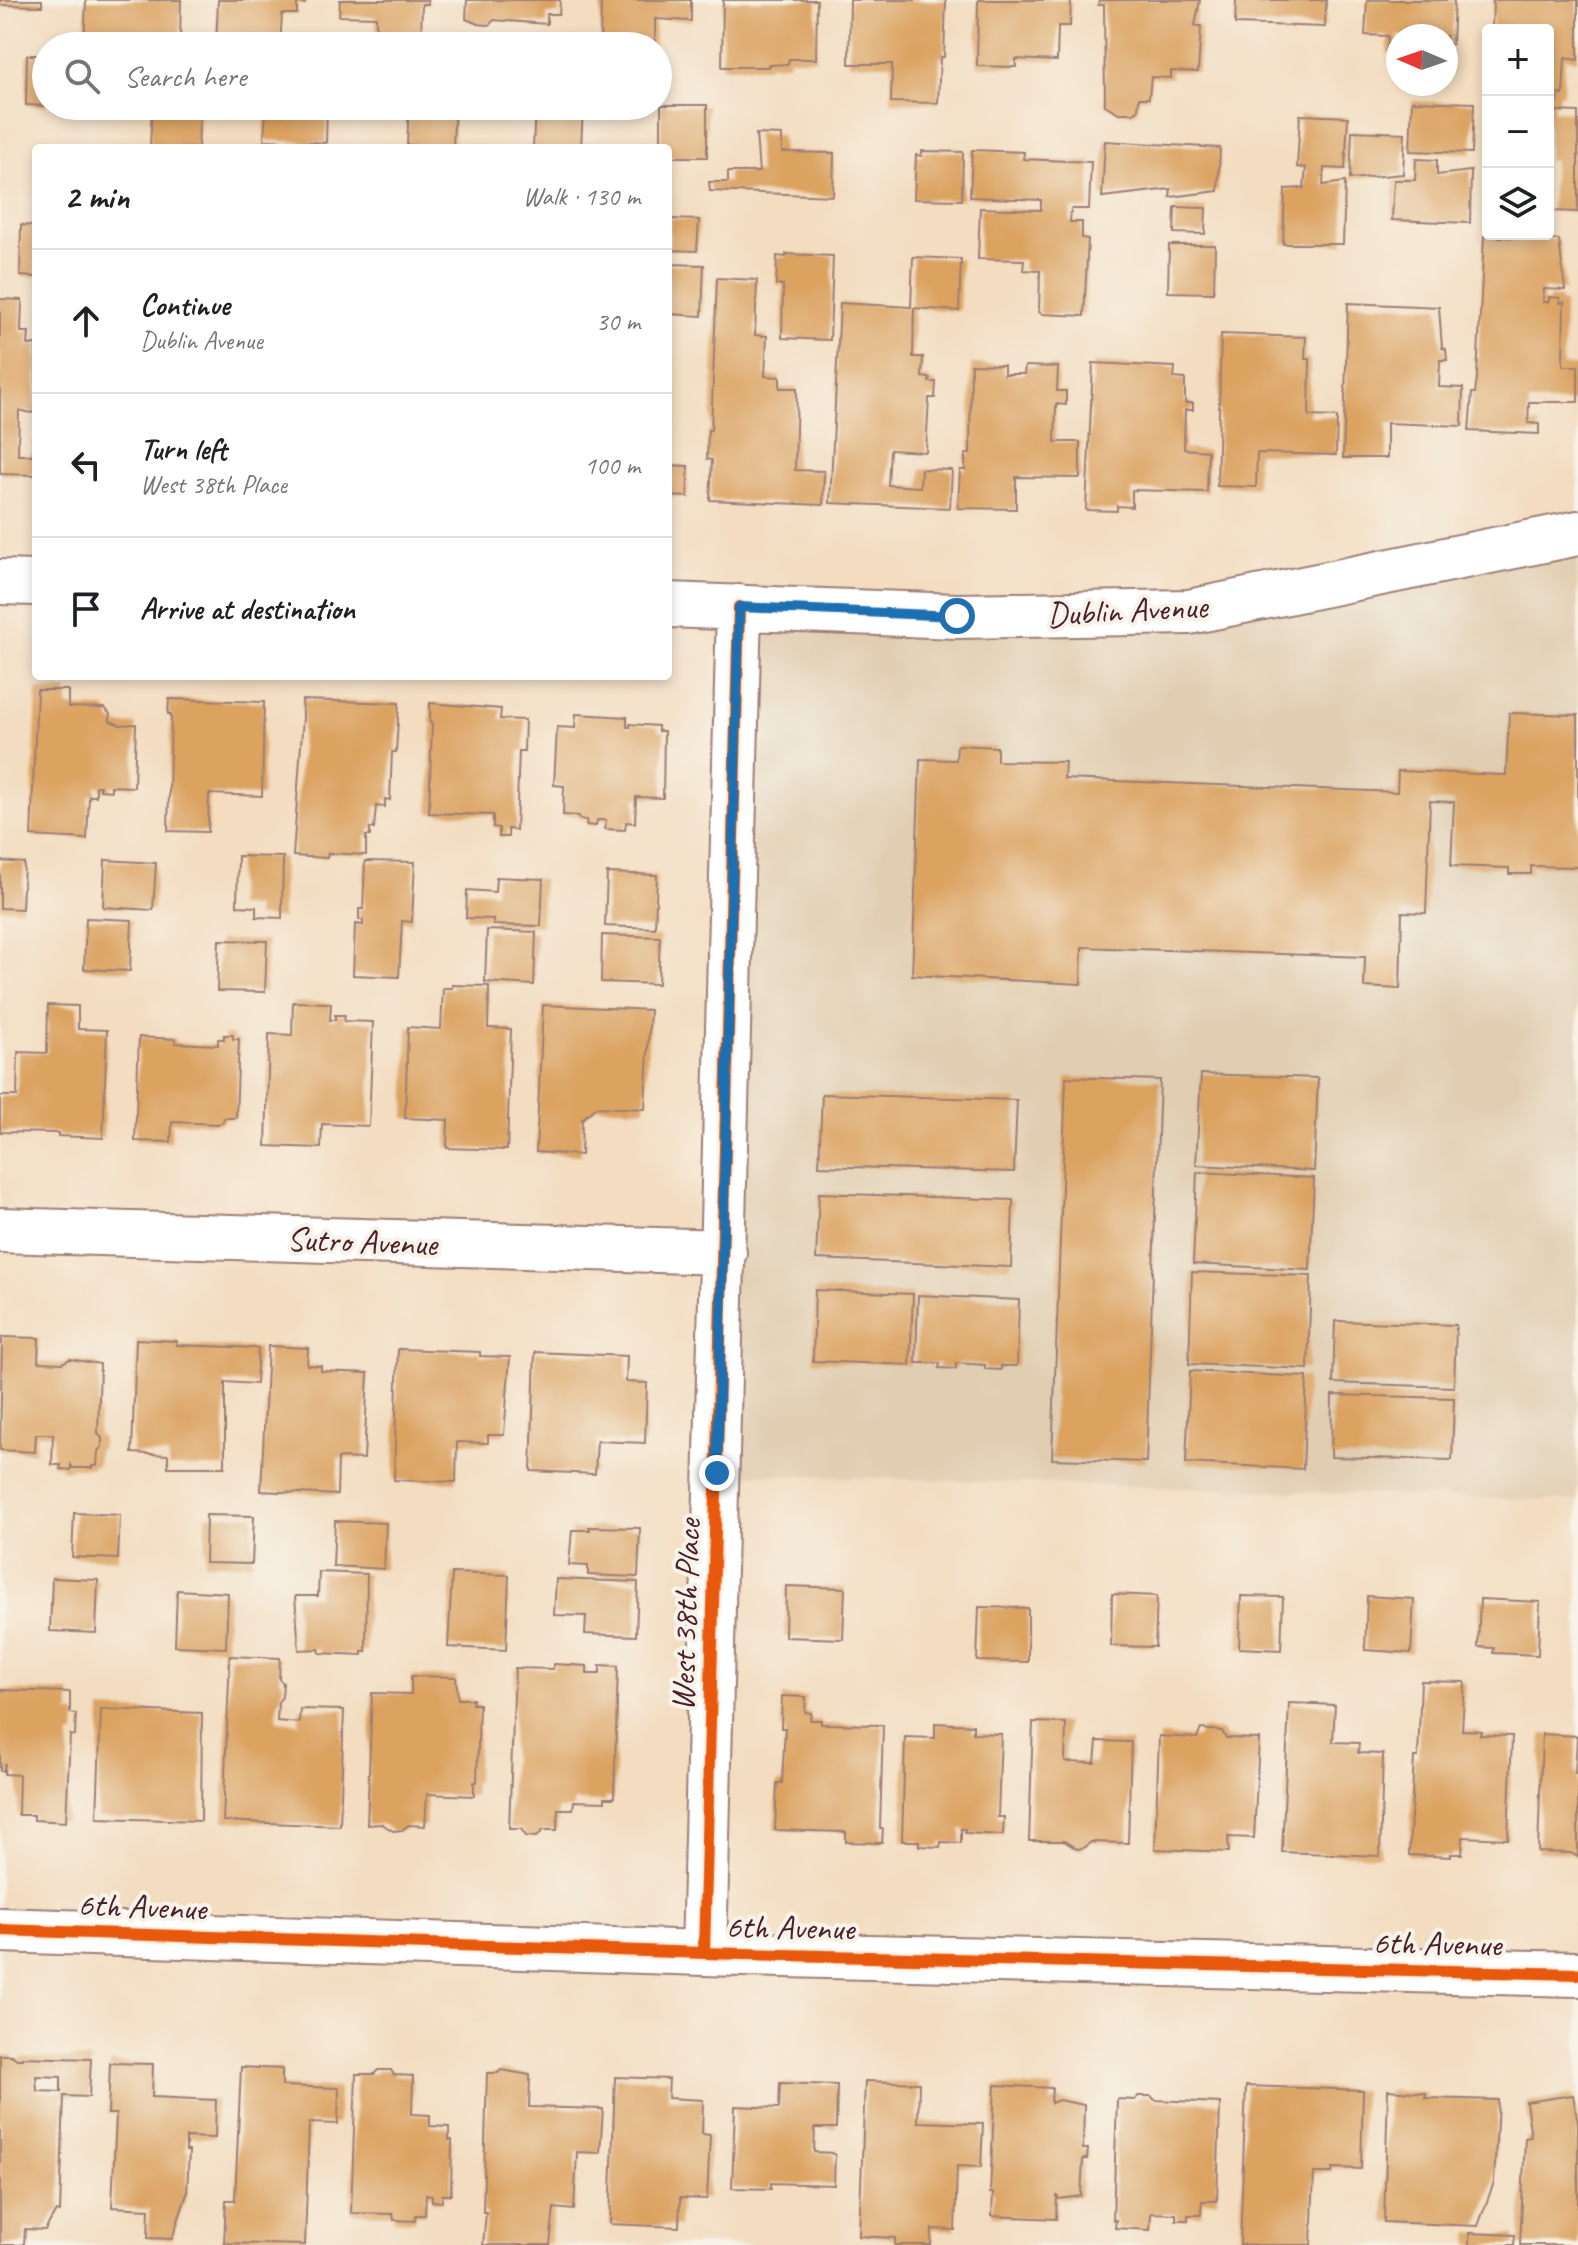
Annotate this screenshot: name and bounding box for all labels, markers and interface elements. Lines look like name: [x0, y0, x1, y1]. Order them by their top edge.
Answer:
north arrow: [1386, 24, 1458, 96]
map controls: [1482, 24, 1554, 240]
button: +: [1482, 24, 1554, 96]
search box: [32, 32, 672, 120]
icon: search: [60, 54, 104, 98]
text: Search here: [124, 57, 246, 95]
button: −: [1482, 96, 1554, 168]
button: layers: [1482, 168, 1554, 240]
text: 2 min: [64, 175, 129, 218]
text: Walk · 130 m: [523, 180, 640, 213]
text: Continue: [140, 286, 230, 324]
icon: ahead: [64, 299, 108, 343]
text: 30 m: [596, 305, 640, 338]
text: Dublin Avenue: [140, 324, 263, 357]
text: Turn left: [140, 430, 227, 468]
icon: left: [64, 443, 108, 487]
text: 100 m: [584, 449, 640, 482]
text: West 38th Place: [140, 468, 287, 501]
street label: Dublin Avenue: [1046, 584, 1210, 636]
icon: arrive: [64, 587, 108, 631]
text: Arrive at destination: [140, 590, 355, 628]
route start: [939, 598, 975, 634]
street label: Sutro Avenue: [286, 1217, 440, 1265]
route end: [699, 1455, 735, 1491]
street label: West 38th Place: [660, 1516, 710, 1712]
street label: 6th Avenue: [77, 1882, 209, 1930]
street label: 6th Avenue: [725, 1904, 857, 1950]
street label: 6th Avenue: [1372, 1920, 1504, 1966]

